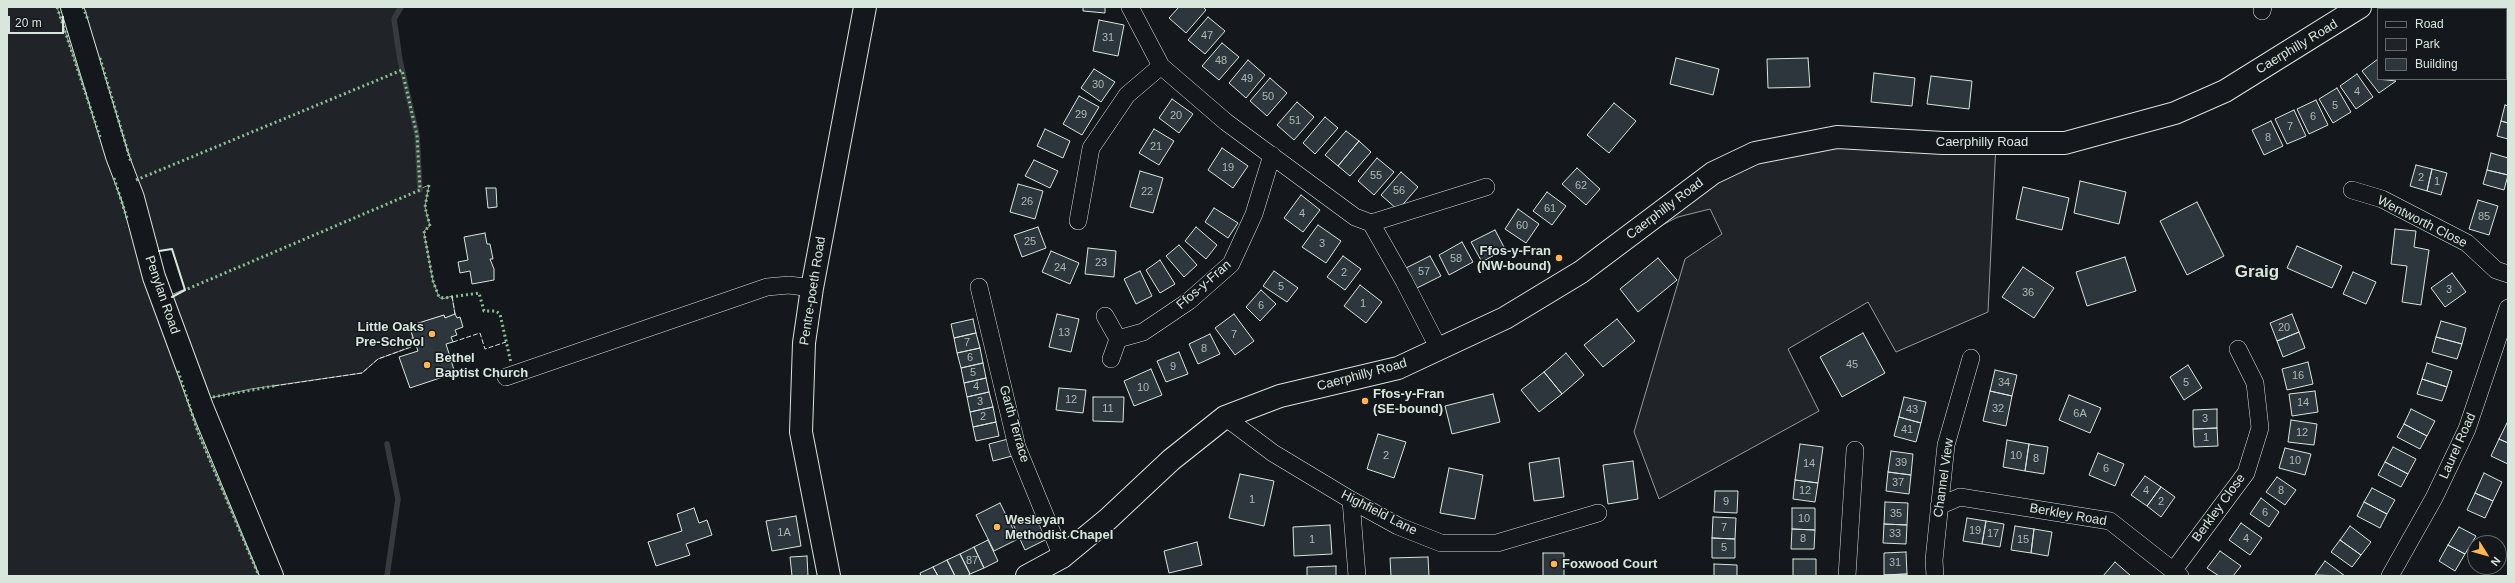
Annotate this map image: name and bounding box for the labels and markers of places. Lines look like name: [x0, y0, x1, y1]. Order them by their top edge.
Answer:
place label: Ffos-y-Fran (NW-bound): [1477, 243, 1551, 274]
marker: Ffos-y-Fran (NW-bound): [1554, 253, 1564, 263]
place label: Little Oaks Pre-School: [355, 319, 424, 350]
marker: Little Oaks Pre-School: [427, 329, 437, 339]
place label: Bethel Baptist Church: [435, 350, 528, 381]
marker: Bethel Baptist Church: [422, 360, 432, 370]
place label: Ffos-y-Fran (SE-bound): [1373, 386, 1444, 417]
marker: Ffos-y-Fran (SE-bound): [1360, 396, 1370, 406]
place label: Wesleyan Methodist Chapel: [1005, 512, 1113, 543]
marker: Wesleyan Methodist Chapel: [992, 522, 1002, 532]
place label: Foxwood Court: [1562, 556, 1657, 572]
marker: Foxwood Court: [1549, 559, 1559, 569]

